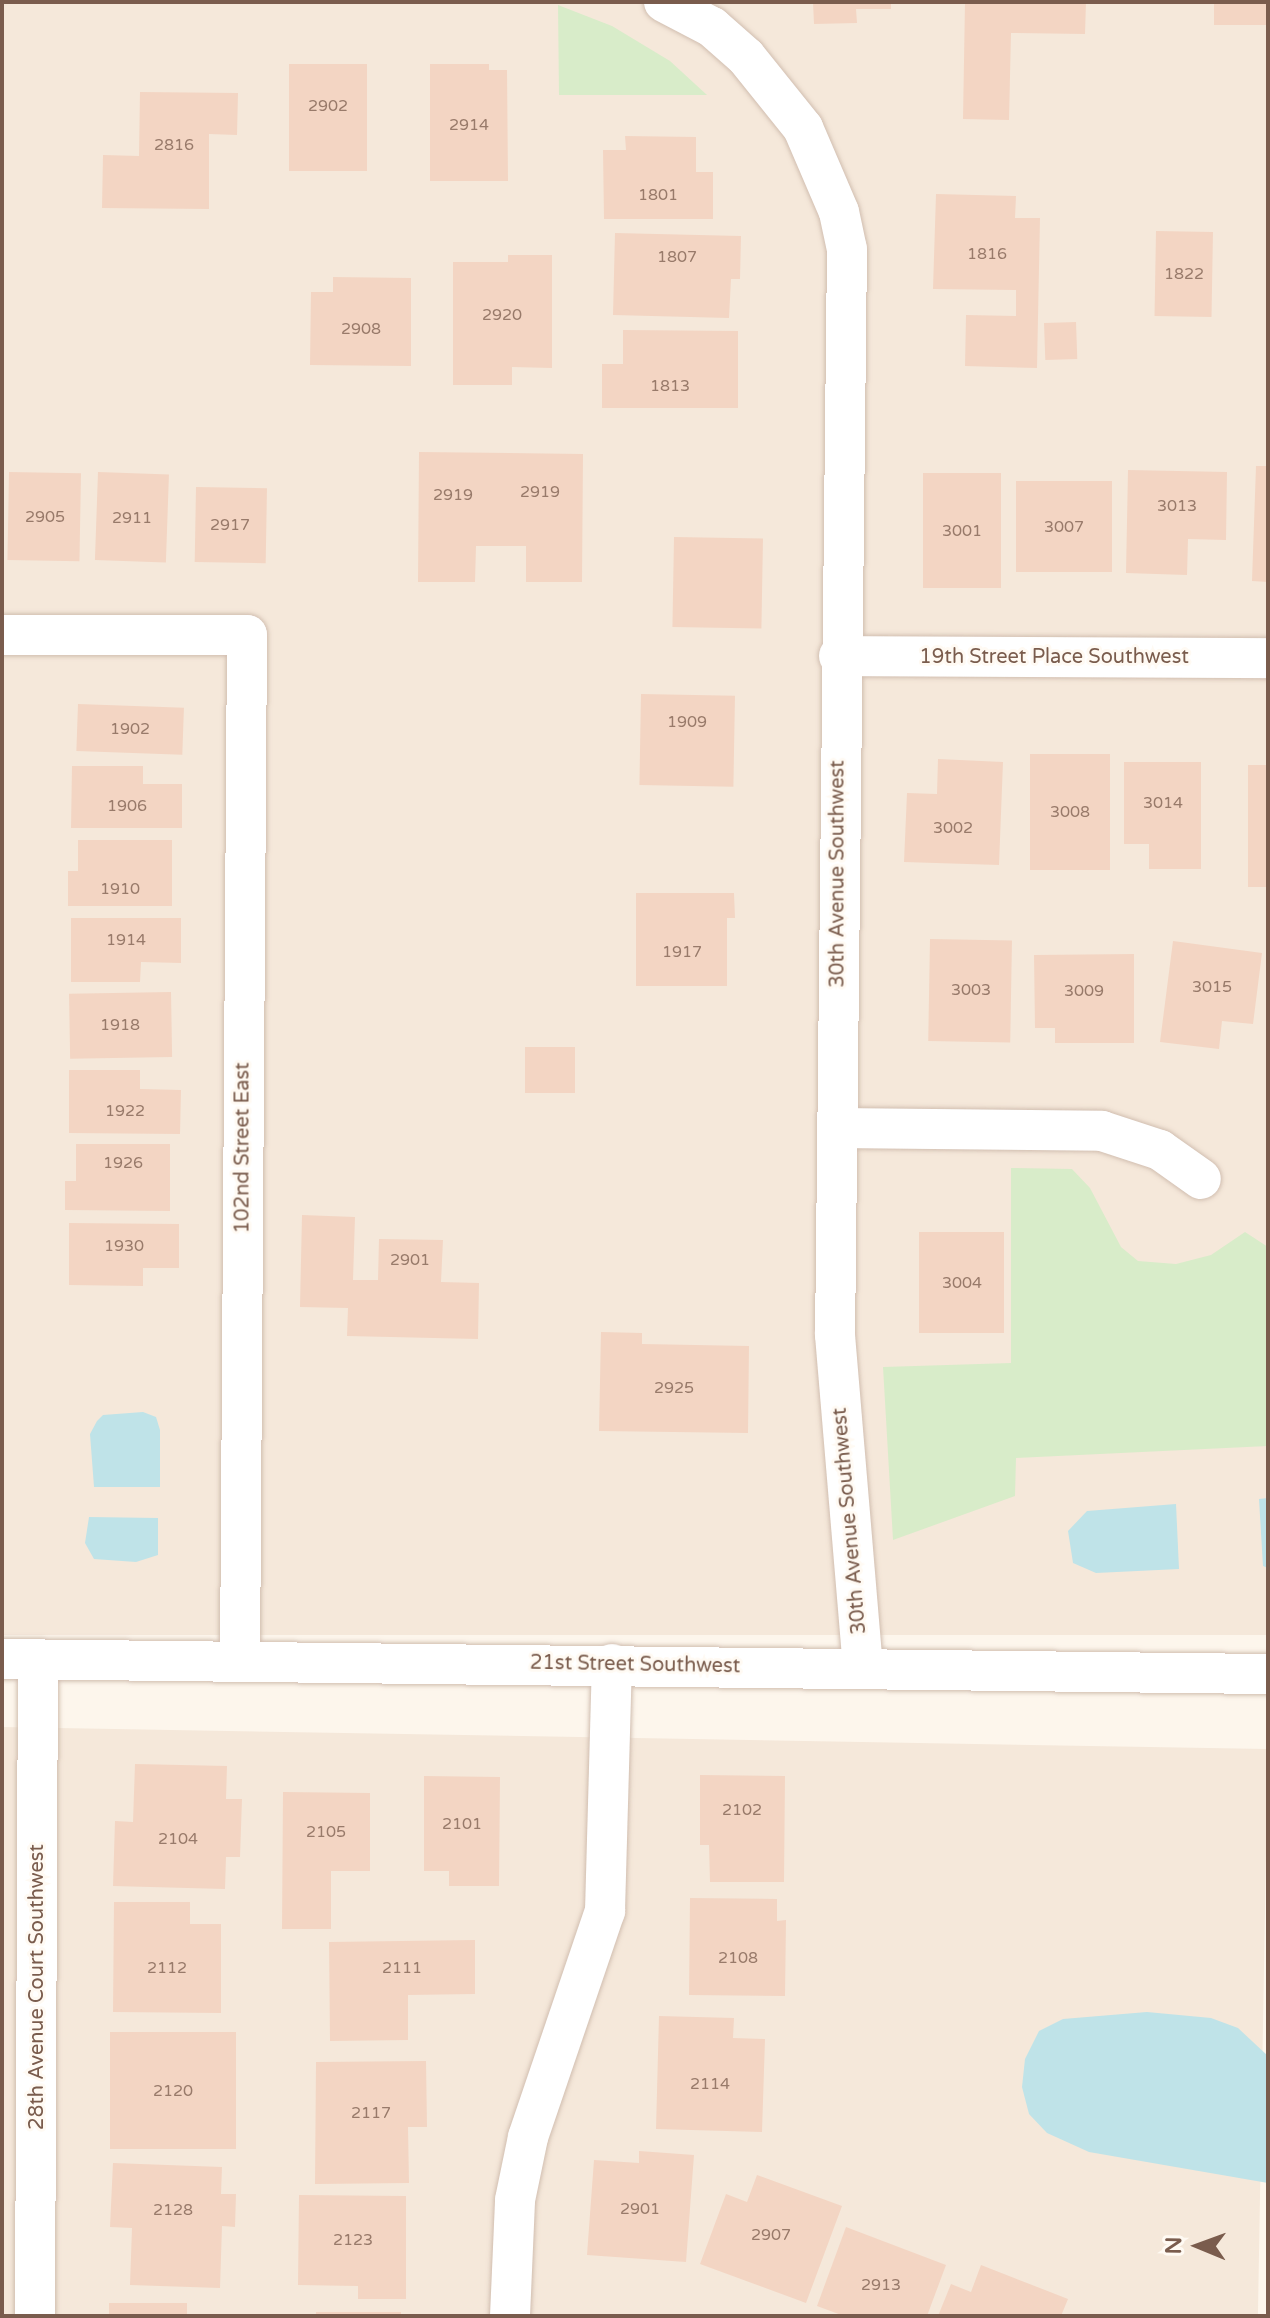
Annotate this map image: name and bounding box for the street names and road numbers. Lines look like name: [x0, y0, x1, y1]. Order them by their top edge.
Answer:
street label: 19th Street Place Southwest: [919, 645, 1189, 669]
street label: 30th Avenue Southwest: [826, 760, 850, 988]
street label: 102nd Street East: [231, 1062, 255, 1234]
street label: 30th Avenue Southwest: [828, 1407, 872, 1635]
street label: 21st Street Southwest: [530, 1651, 740, 1679]
street label: 28th Avenue Court Southwest: [25, 1844, 49, 2130]

